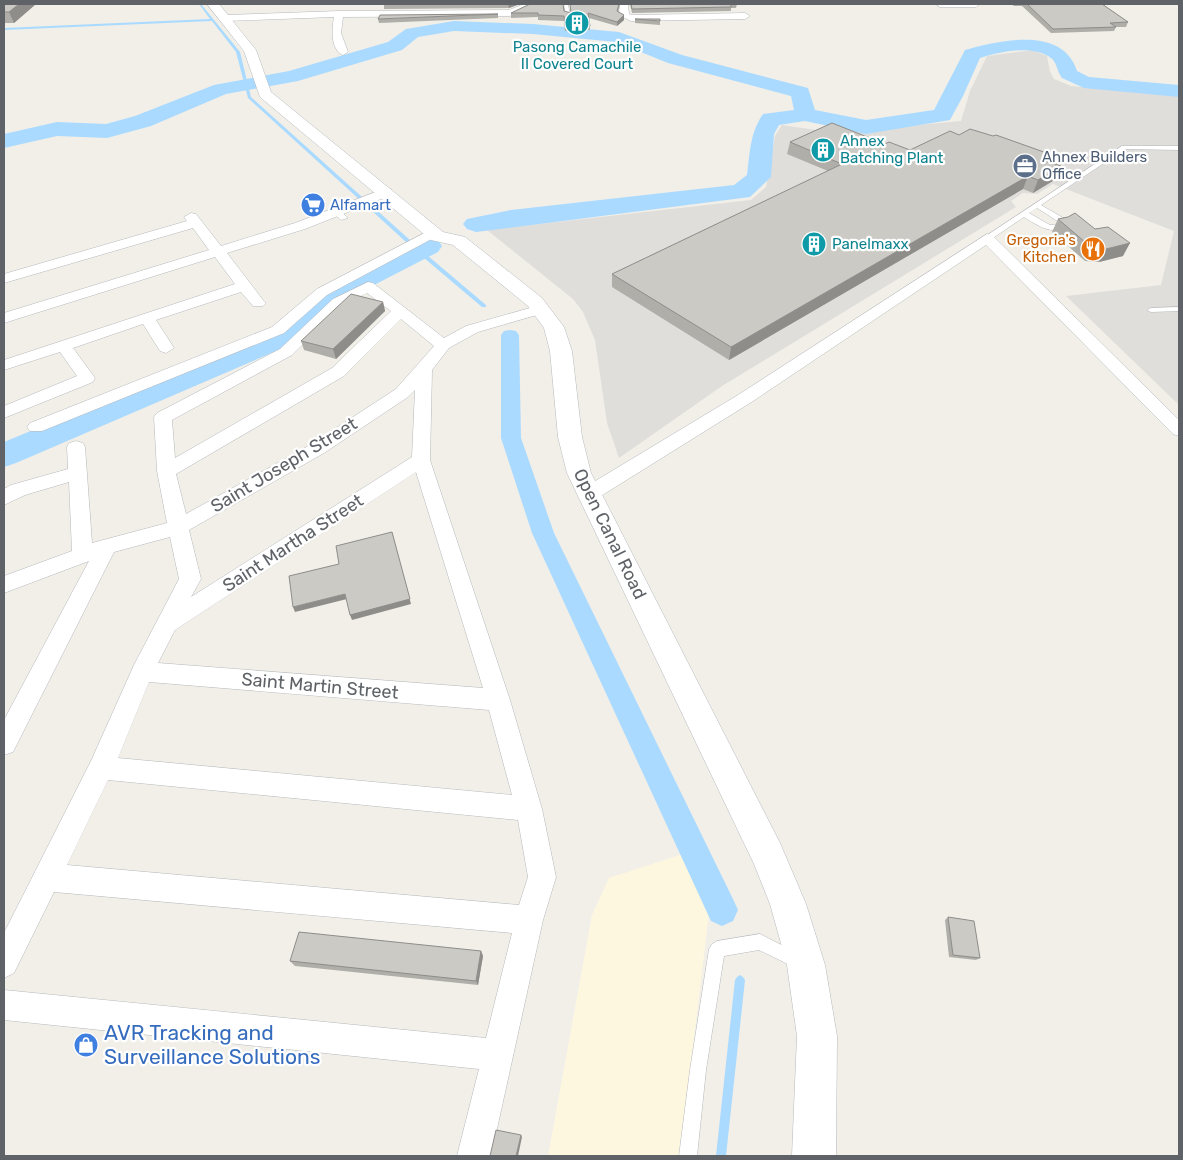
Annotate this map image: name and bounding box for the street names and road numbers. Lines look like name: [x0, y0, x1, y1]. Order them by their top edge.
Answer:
street label: Saint Joseph Street: [207, 413, 361, 517]
street label: Open Canal Road: [569, 465, 651, 603]
street label: Saint Martha Street: [219, 489, 367, 597]
street label: Saint Martin Street: [241, 668, 399, 704]

